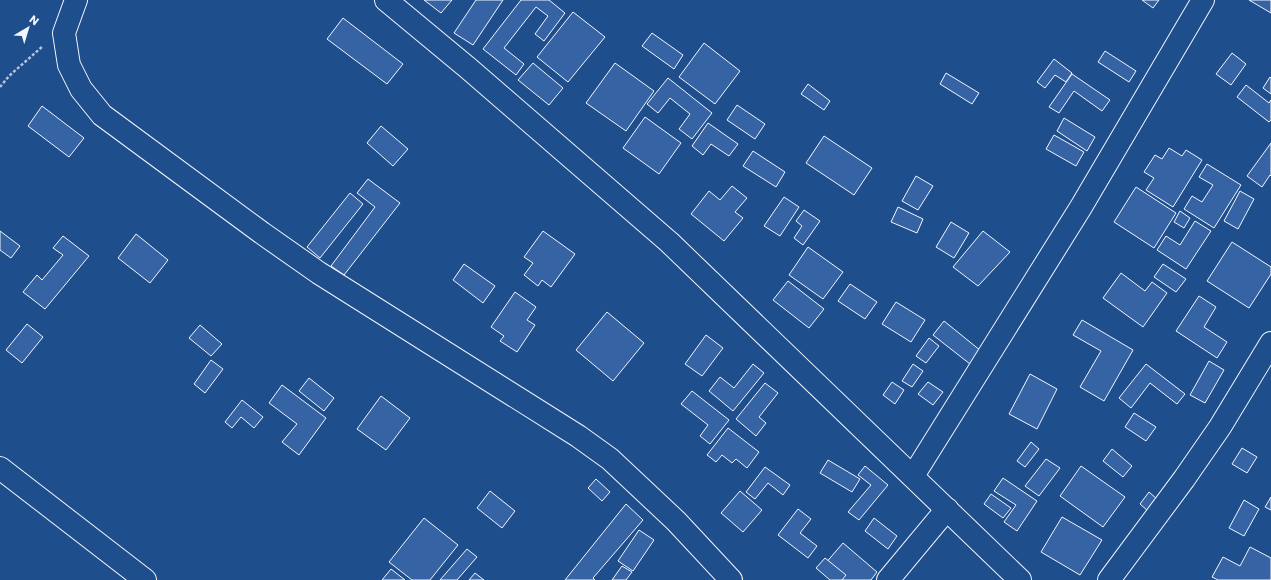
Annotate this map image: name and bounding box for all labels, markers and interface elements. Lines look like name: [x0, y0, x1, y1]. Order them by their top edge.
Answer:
north arrow: [8, 8, 48, 48]
text: N: [26, 11, 42, 29]

